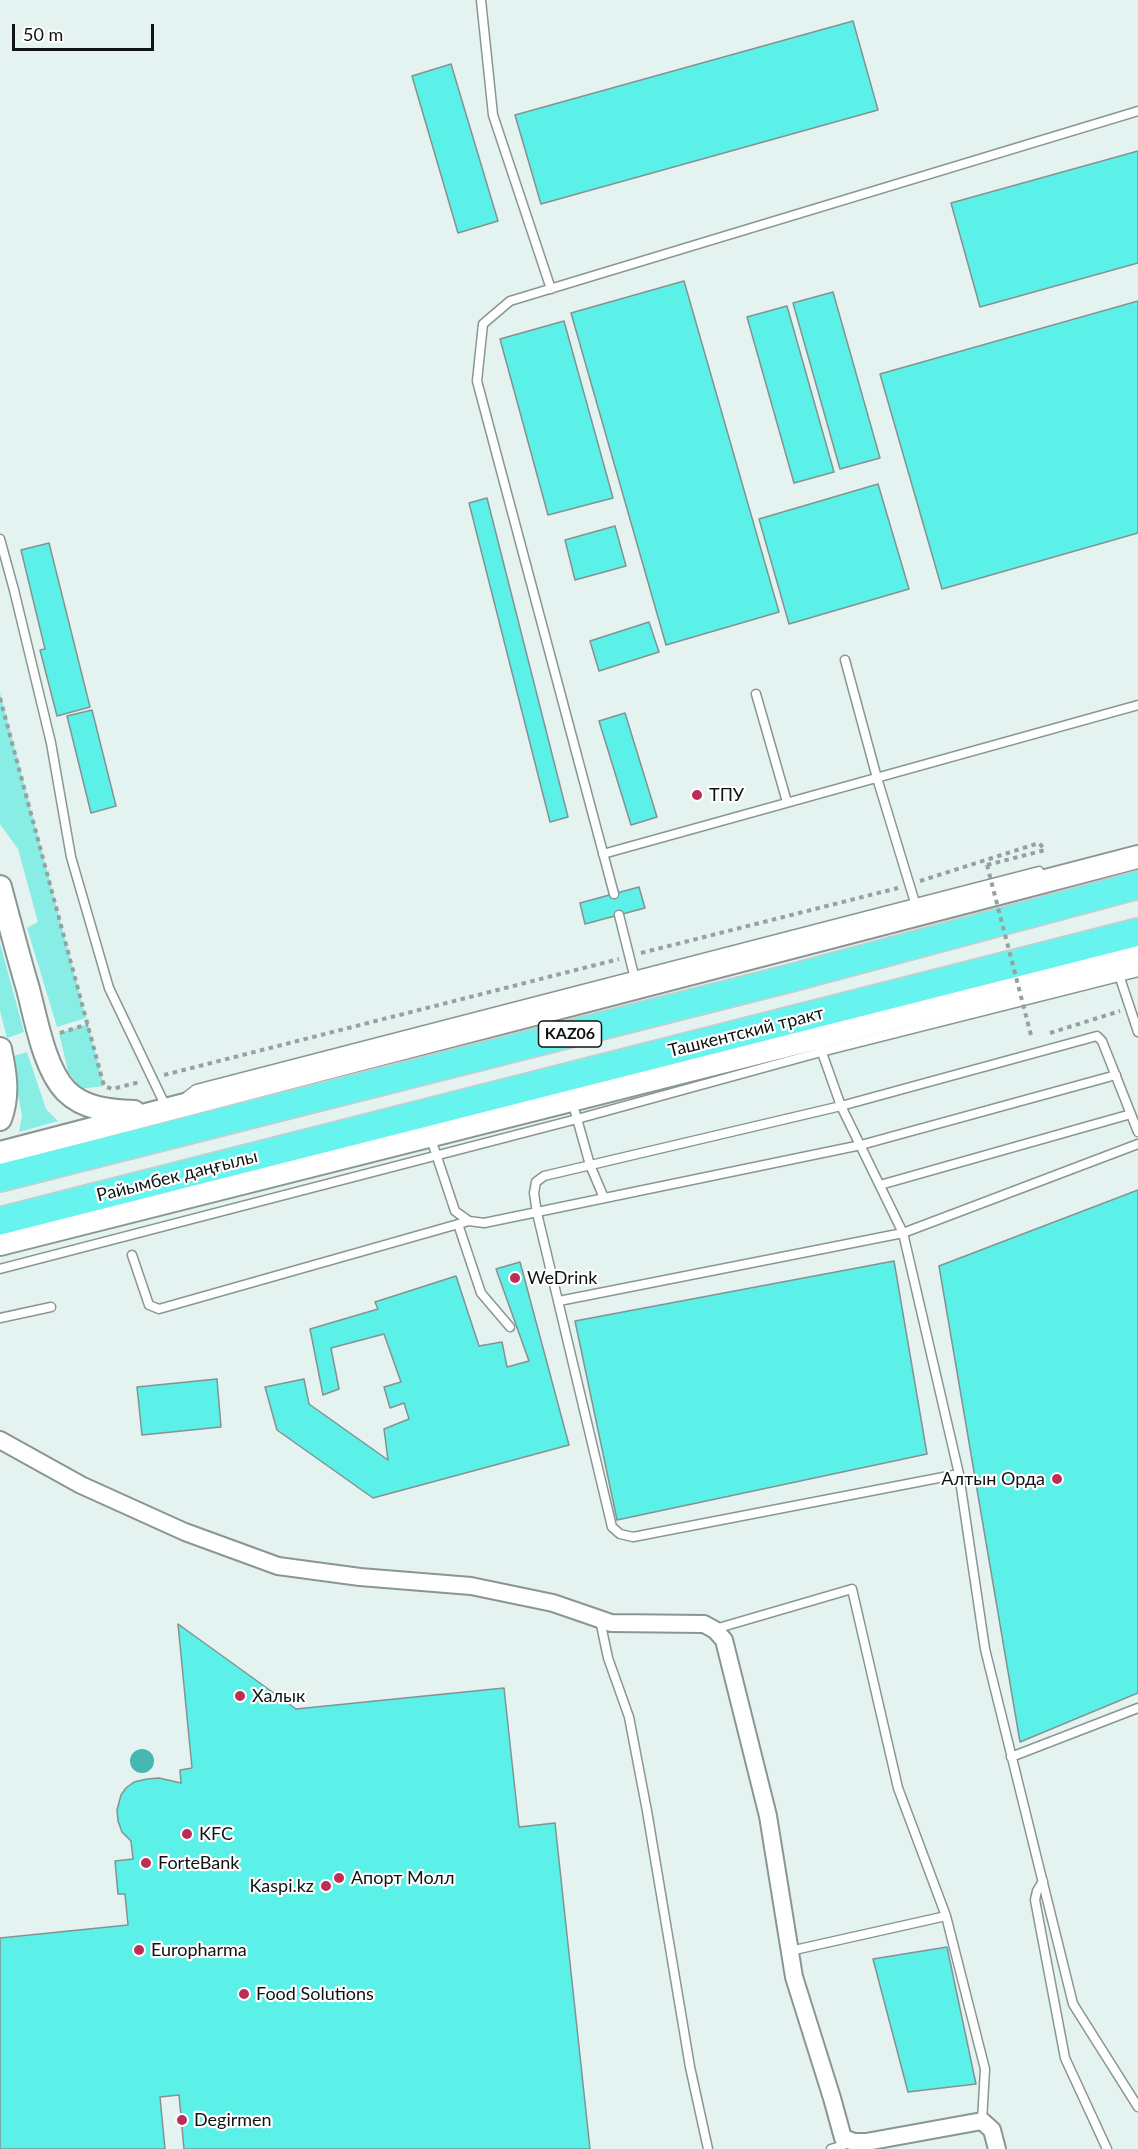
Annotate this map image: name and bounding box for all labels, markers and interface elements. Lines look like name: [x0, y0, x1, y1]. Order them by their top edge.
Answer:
scale bar: [15, 12, 158, 50]
text: 50 m: [23, 23, 63, 45]
place label: ТПУ: [709, 784, 744, 806]
marker: ТПУ: [690, 788, 704, 802]
street label: Ташкентский тракт: [666, 1002, 826, 1062]
road number: KАZ06: [538, 1021, 602, 1047]
street label: Райымбек даңғылы: [94, 1146, 260, 1206]
place label: WeDrink: [527, 1267, 597, 1289]
marker: WeDrink: [508, 1271, 522, 1285]
place label: Алтын Орда: [941, 1468, 1045, 1490]
marker: Алтын Орда: [1050, 1472, 1064, 1486]
place label: Халык: [252, 1685, 305, 1707]
marker: Халык: [233, 1689, 247, 1703]
place label: KFC: [199, 1823, 233, 1845]
marker: KFC: [180, 1827, 194, 1841]
place label: ForteBank: [158, 1852, 239, 1874]
marker: ForteBank: [139, 1856, 153, 1870]
place label: Апорт Молл: [351, 1867, 454, 1889]
marker: Апорт Молл: [332, 1871, 346, 1885]
place label: Kaspi.kz: [249, 1875, 314, 1897]
marker: Kaspi.kz: [319, 1879, 333, 1893]
place label: Europharma: [151, 1939, 247, 1961]
marker: Europharma: [132, 1943, 146, 1957]
place label: Food Solutions: [256, 1983, 374, 2005]
marker: Food Solutions: [237, 1987, 251, 2001]
place label: Degirmen: [194, 2109, 272, 2131]
marker: Degirmen: [175, 2113, 189, 2127]

